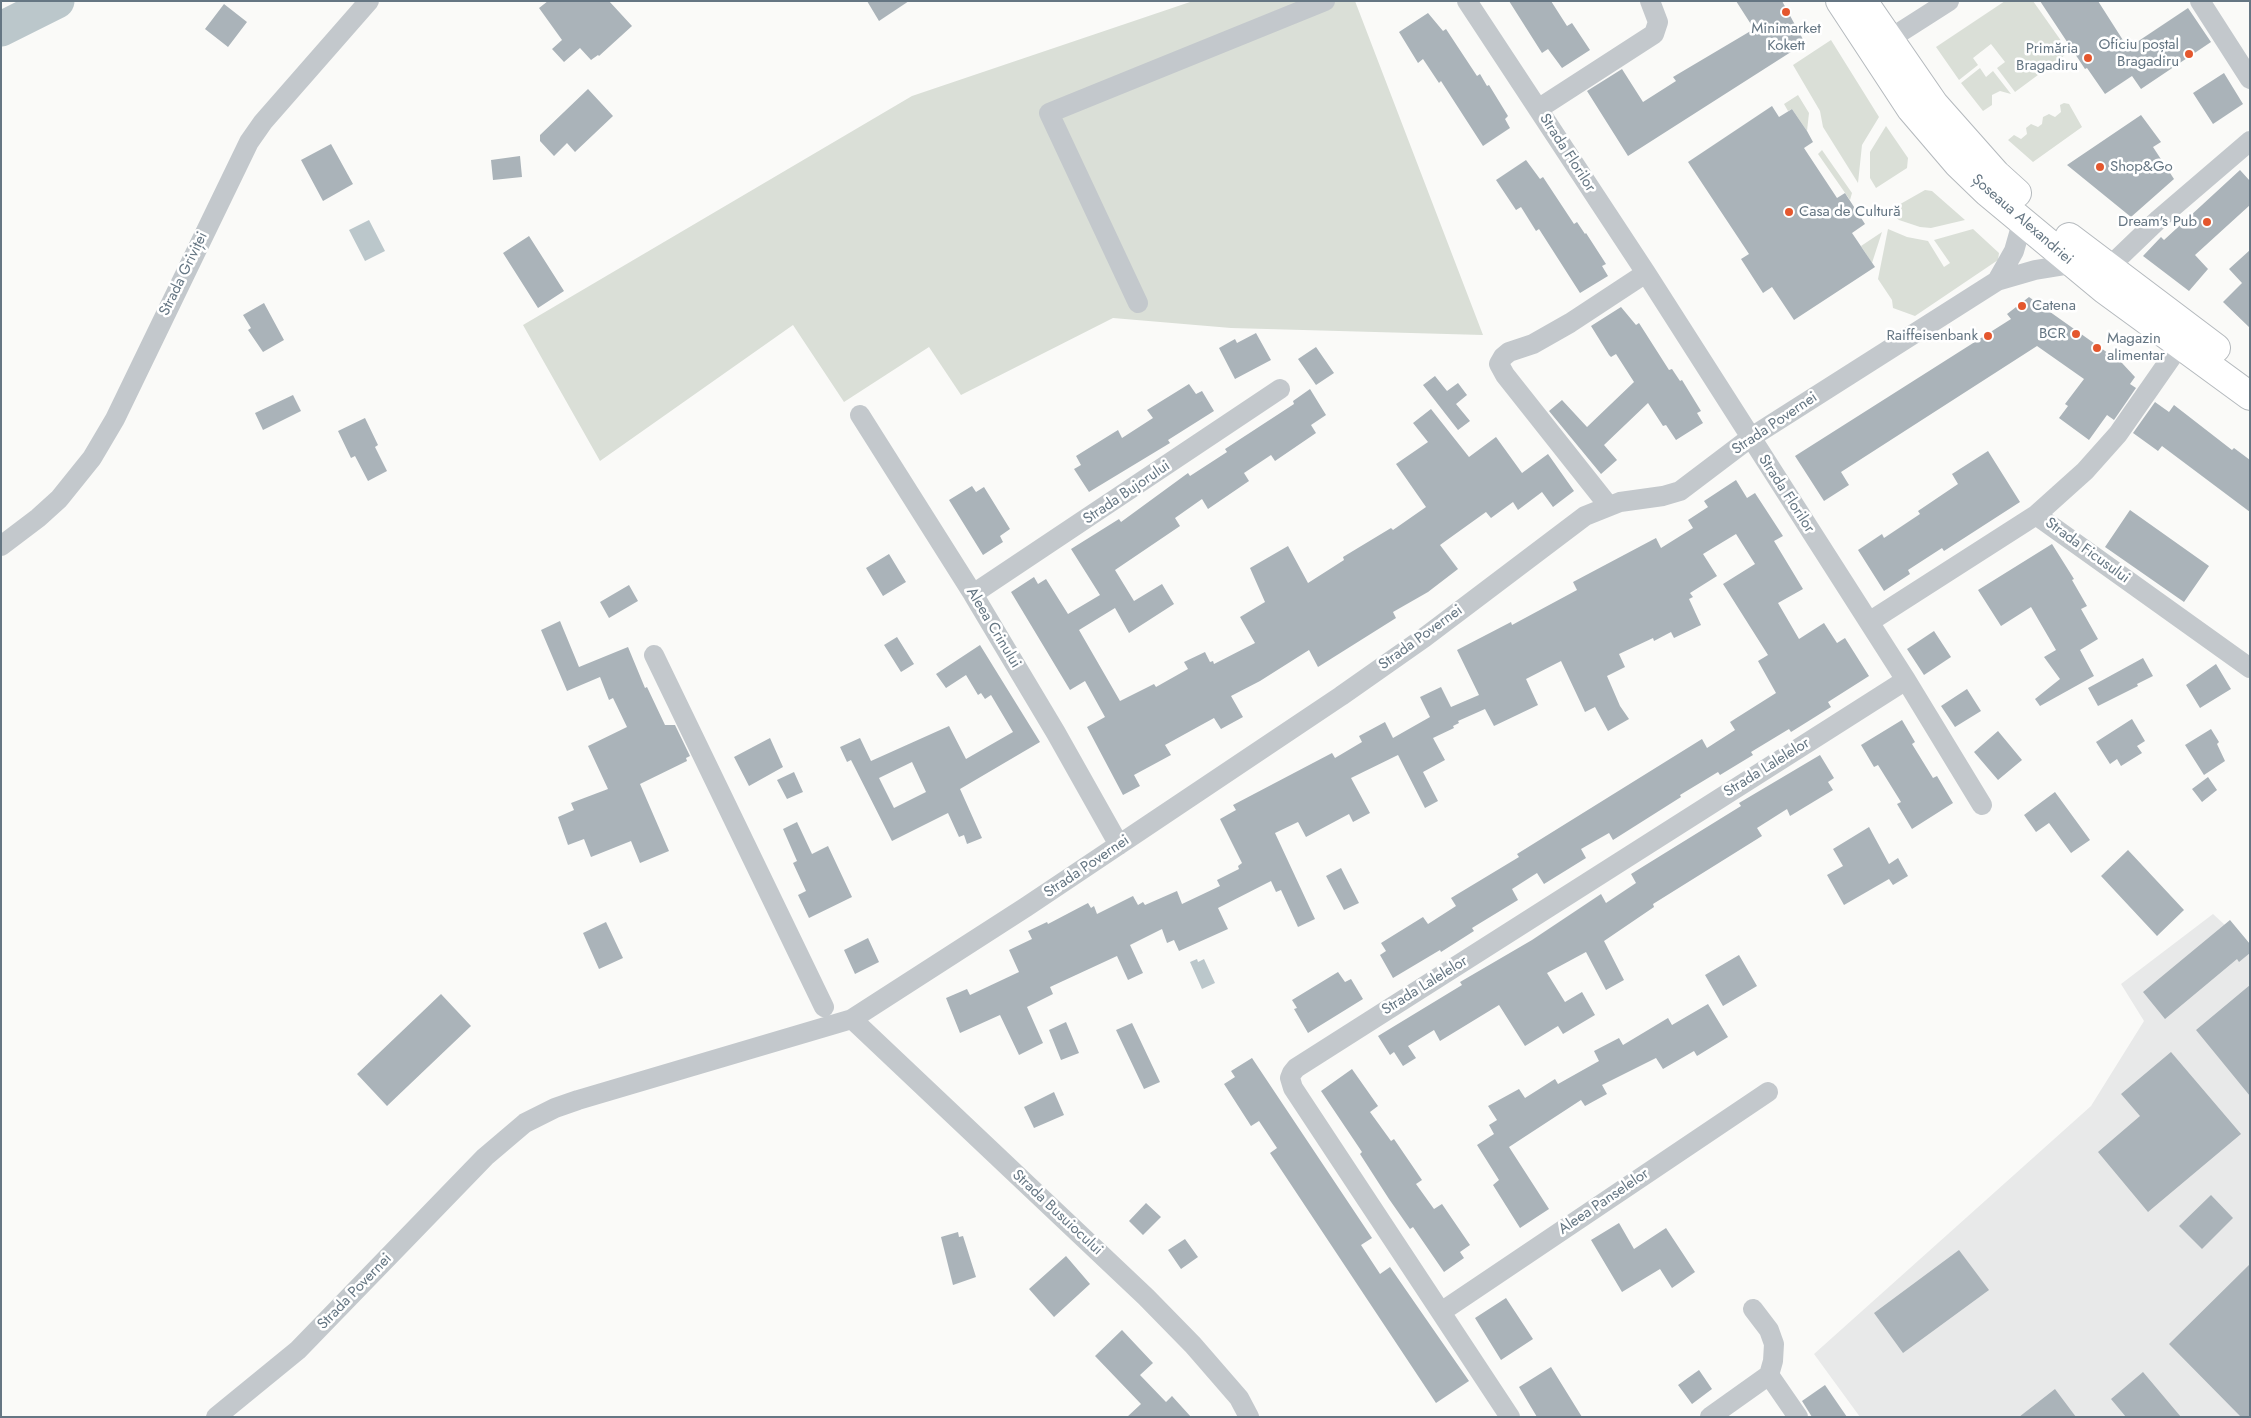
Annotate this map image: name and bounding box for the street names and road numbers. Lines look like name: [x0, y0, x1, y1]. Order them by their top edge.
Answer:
street label: Strada Florilor: [1535, 111, 1599, 195]
street label: Șoseaua Alexandriei: [1968, 171, 2076, 269]
street label: Strada Griviței: [156, 229, 212, 319]
street label: Strada Povernei: [1729, 389, 1821, 459]
street label: Strada Florilor: [1754, 452, 1818, 536]
street label: Strada Bujorului: [1080, 457, 1174, 529]
street label: Strada Ficusului: [2041, 514, 2133, 588]
street label: Aleea Crinului: [962, 584, 1024, 672]
street label: Strada Povernei: [1376, 602, 1466, 674]
street label: Strada Lalelelor: [1721, 735, 1813, 801]
street label: Strada Povernei: [1041, 832, 1133, 902]
street label: Strada Lalelelor: [1379, 953, 1471, 1019]
street label: Aleea Panselelor: [1555, 1165, 1653, 1239]
street label: Strada Busuiocului: [1008, 1167, 1106, 1259]
street label: Strada Povernei: [314, 1250, 396, 1334]

